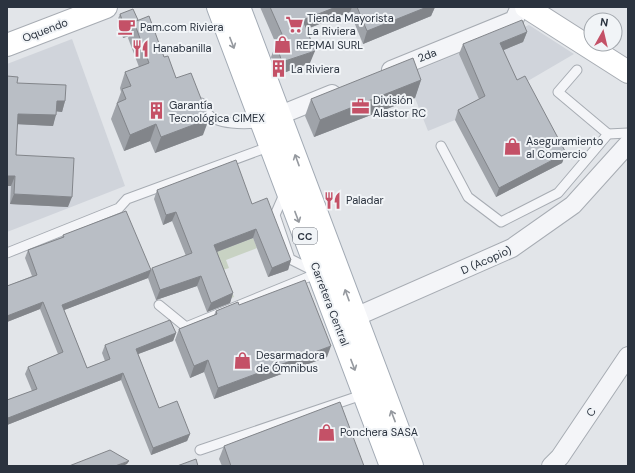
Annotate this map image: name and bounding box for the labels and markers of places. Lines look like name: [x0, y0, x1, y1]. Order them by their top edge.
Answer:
place label: Tienda Mayorista La Riviera: [307, 11, 394, 38]
supermarket icon: Tienda Mayorista La Riviera: [284, 14, 304, 34]
cafe icon: Pam.com Riviera: [117, 17, 137, 37]
place label: Pam.com Riviera: [140, 20, 224, 34]
shop icon: REPMAI SURL: [273, 35, 293, 55]
restaurant icon: Hanabanilla: [130, 38, 150, 58]
place label: REPMAI SURL: [296, 38, 363, 52]
place label: Hanabanilla: [153, 41, 212, 55]
building icon: La Riviera: [268, 59, 288, 79]
place label: La Riviera: [291, 62, 340, 76]
place label: División Alastor RC: [373, 93, 426, 120]
office icon: División Alastor RC: [350, 96, 370, 116]
place label: Garantía Tecnológica CIMEX: [169, 98, 265, 125]
building icon: Garantía Tecnológica CIMEX: [146, 101, 166, 121]
place label: Aseguramiento al Comercio: [526, 134, 603, 161]
shop icon: Aseguramiento al Comercio: [503, 137, 523, 157]
restaurant icon: Paladar: [323, 190, 343, 210]
place label: Paladar: [346, 193, 384, 207]
place label: Desarmadora de Ómnibus: [256, 348, 325, 375]
shop icon: Desarmadora de Ómnibus: [233, 351, 253, 371]
shop icon: Ponchera SASA: [317, 422, 337, 442]
place label: Ponchera SASA: [340, 425, 418, 439]

